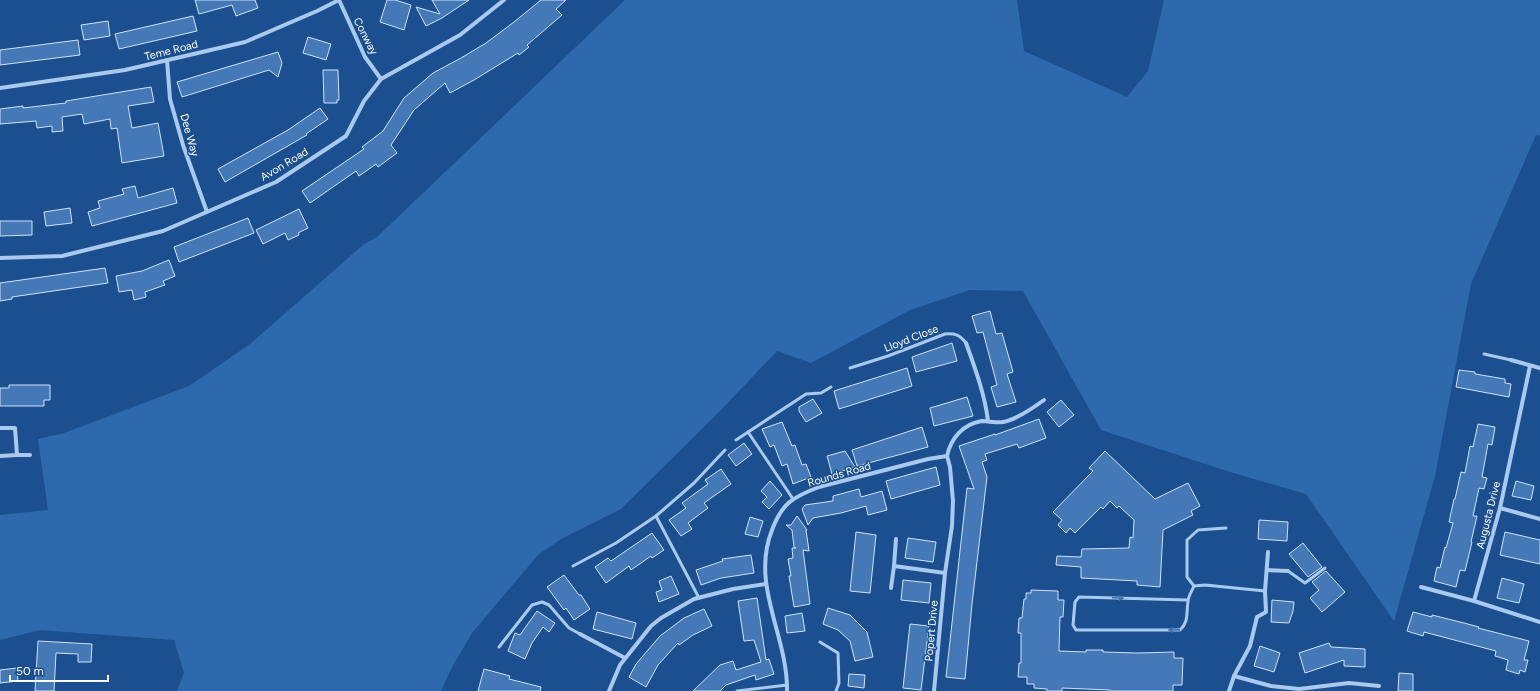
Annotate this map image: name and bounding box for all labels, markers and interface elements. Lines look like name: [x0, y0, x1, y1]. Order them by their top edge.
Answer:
street label: Conway: [351, 15, 381, 57]
street label: Teme Road: [143, 38, 199, 63]
street label: Dee Way: [177, 112, 202, 158]
street label: Avon Road: [258, 145, 311, 184]
street label: Lloyd Close: [882, 322, 940, 355]
street label: Rounds Road: [806, 459, 872, 490]
street label: Augusta Drive: [1474, 480, 1503, 550]
one-way arrow: [1112, 595, 1125, 601]
street label: Popert Drive: [922, 600, 941, 662]
one-way arrow: [1167, 627, 1180, 633]
scale bar: [10, 657, 108, 683]
text: 50 m: [16, 664, 44, 678]

